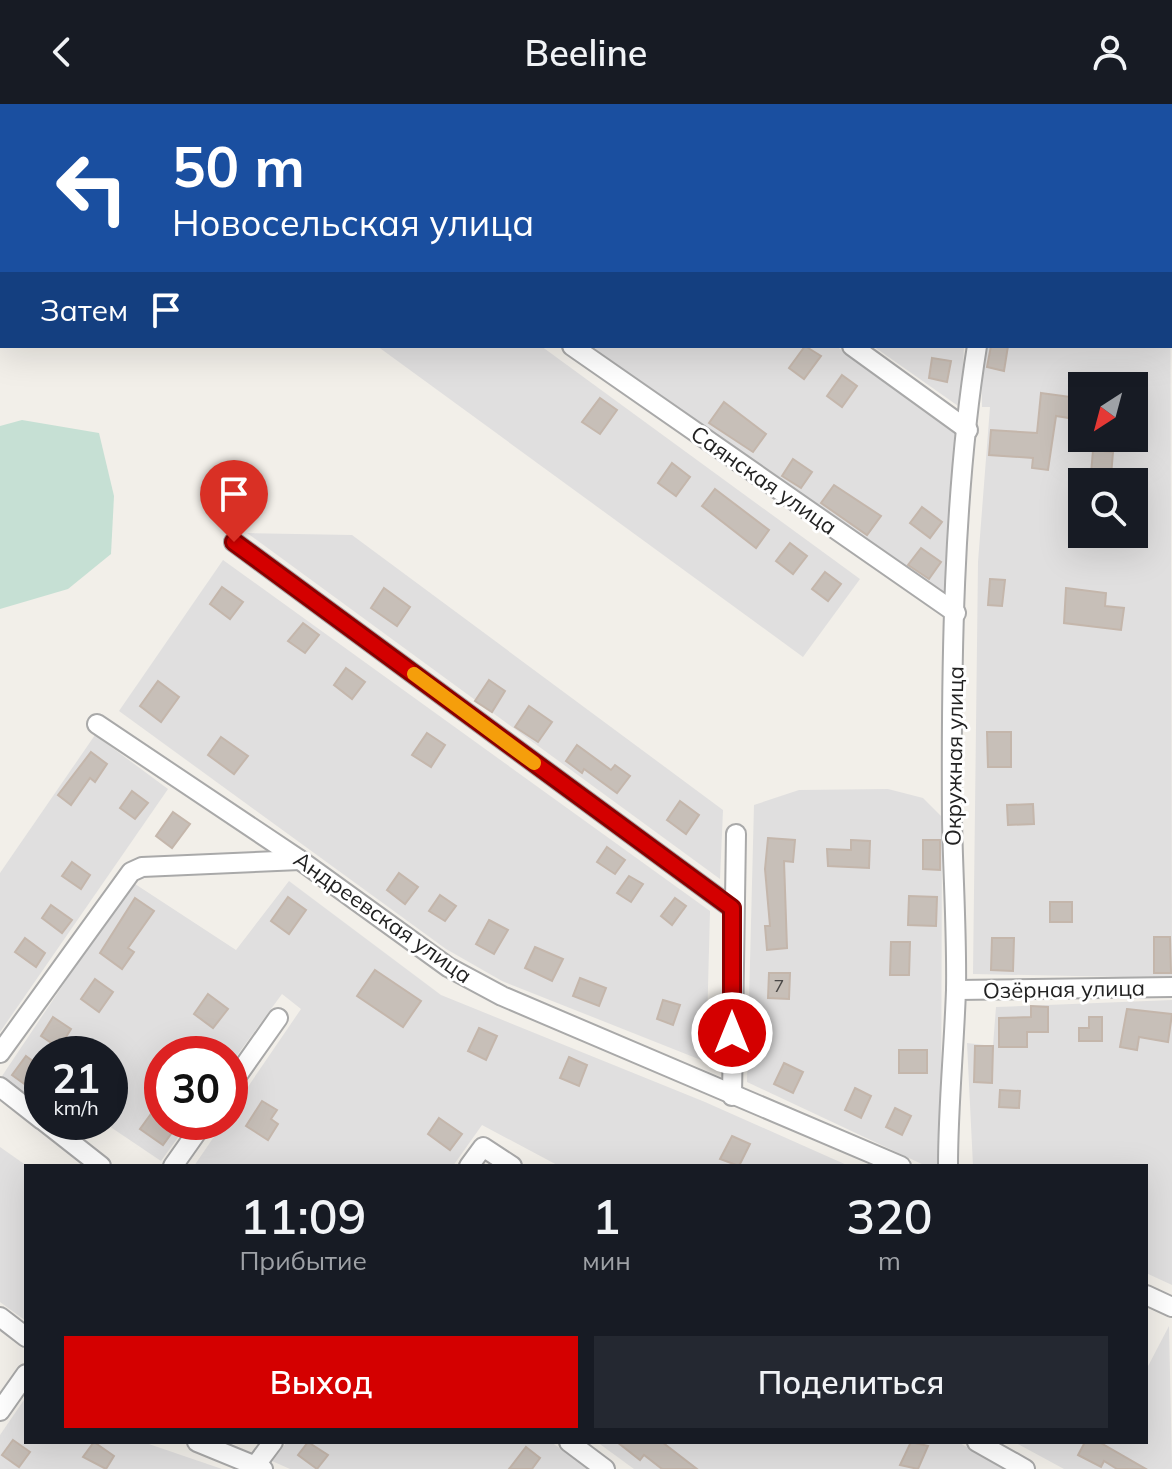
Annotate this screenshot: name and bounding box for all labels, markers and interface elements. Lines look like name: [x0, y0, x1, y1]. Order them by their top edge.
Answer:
icon: back: [40, 30, 84, 74]
text: Beeline: [525, 30, 647, 75]
icon: person: [1088, 30, 1132, 74]
text: 50 m: [172, 131, 305, 201]
icon: left: [40, 136, 144, 240]
text: Новосельская улица: [172, 200, 534, 245]
icon: arrive: [144, 288, 188, 332]
text: Затем: [40, 291, 128, 329]
north arrow: [1068, 372, 1148, 452]
map controls: [1068, 372, 1148, 548]
street label: Саянская улица: [686, 419, 842, 541]
pin: [200, 460, 268, 542]
button: search: [1068, 468, 1148, 548]
icon: arrive: [212, 472, 256, 516]
street label: Окружная улица: [938, 666, 970, 846]
street label: Андреевская улица: [289, 845, 477, 989]
house number: 7: [774, 974, 784, 997]
street label: Озёрная улица: [983, 974, 1145, 1004]
position arrow: [690, 991, 774, 1075]
speed limit sign: 30: [144, 1036, 248, 1140]
text: 21: [52, 1053, 100, 1103]
text: km/h: [53, 1095, 99, 1120]
text: 11:09: [240, 1186, 366, 1246]
text: 1: [592, 1186, 621, 1246]
text: 320: [846, 1186, 933, 1246]
text: Прибытие: [239, 1244, 367, 1277]
text: мин: [582, 1244, 631, 1277]
text: m: [878, 1244, 901, 1277]
button: Выход: [64, 1336, 578, 1428]
button: Поделиться: [594, 1336, 1108, 1428]

